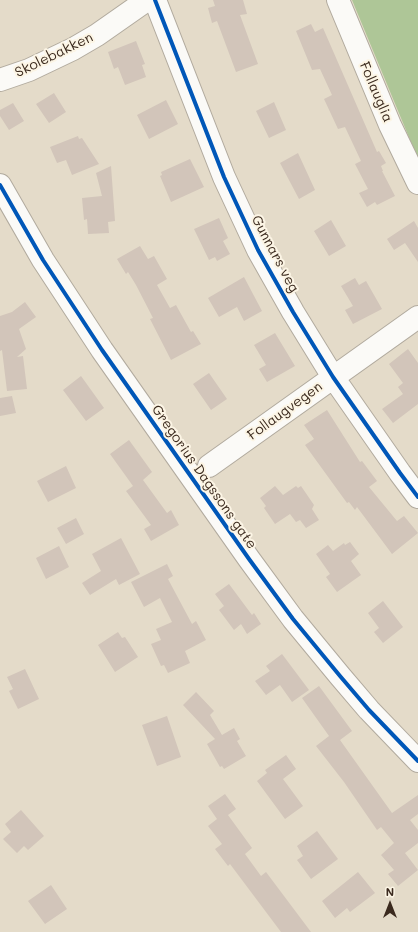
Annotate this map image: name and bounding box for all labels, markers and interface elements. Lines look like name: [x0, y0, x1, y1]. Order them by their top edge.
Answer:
street label: Skolebakken: [12, 29, 96, 81]
street label: Follauglia: [356, 59, 396, 125]
street label: Gunnars veg: [248, 213, 302, 295]
street label: Follaugvegen: [244, 378, 326, 444]
street label: Gregorius Dagssons gate: [148, 402, 260, 552]
north arrow: [370, 884, 410, 924]
text: N: [386, 884, 394, 899]

